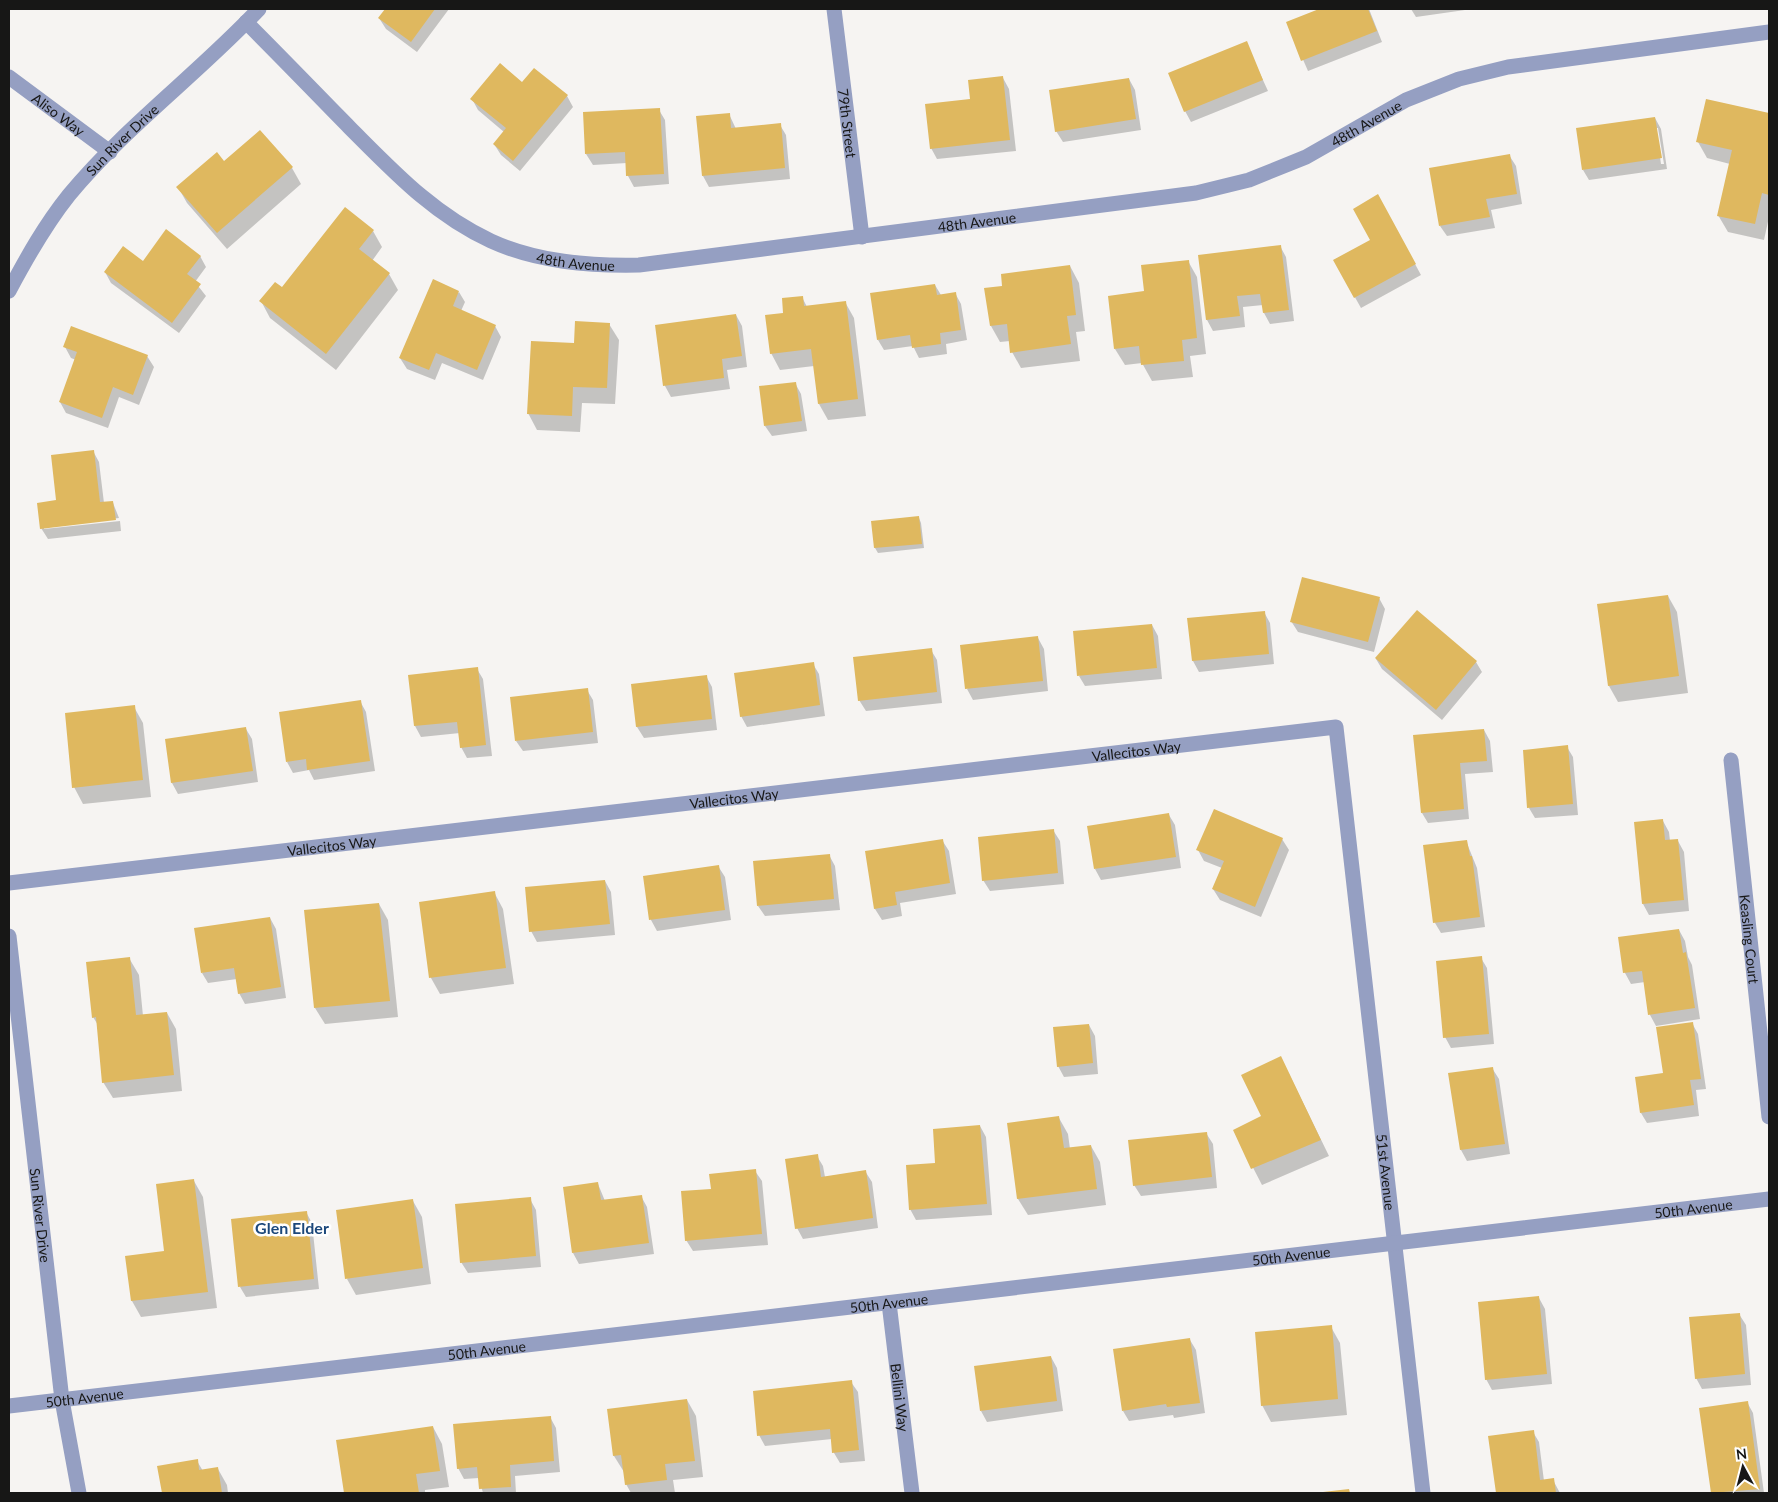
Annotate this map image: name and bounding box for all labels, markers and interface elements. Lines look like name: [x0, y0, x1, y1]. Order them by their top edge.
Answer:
street label: 79th Street: [835, 88, 861, 159]
street label: Aliso Way: [29, 89, 89, 140]
street label: 48th Avenue: [1327, 96, 1404, 150]
street label: Sun River Drive: [82, 100, 162, 179]
street label: 48th Avenue: [937, 208, 1017, 235]
street label: 48th Avenue: [535, 248, 615, 274]
street label: Vallecitos Way: [1091, 737, 1183, 764]
street label: Vallecitos Way: [688, 784, 780, 811]
street label: Vallecitos Way: [286, 831, 378, 859]
street label: Keasling Court: [1737, 893, 1763, 984]
street label: 51st Avenue: [1374, 1133, 1399, 1211]
street label: Sun River Drive: [27, 1167, 55, 1263]
street label: 50th Avenue: [1653, 1195, 1733, 1221]
district label: Glen Elder: [255, 1218, 329, 1237]
street label: 50th Avenue: [1251, 1242, 1331, 1268]
street label: 50th Avenue: [849, 1289, 929, 1316]
street label: 50th Avenue: [447, 1337, 527, 1363]
street label: Bellini Way: [888, 1362, 913, 1433]
street label: 50th Avenue: [44, 1384, 125, 1410]
north arrow: [1718, 1442, 1768, 1492]
text: N: [1735, 1445, 1748, 1463]

